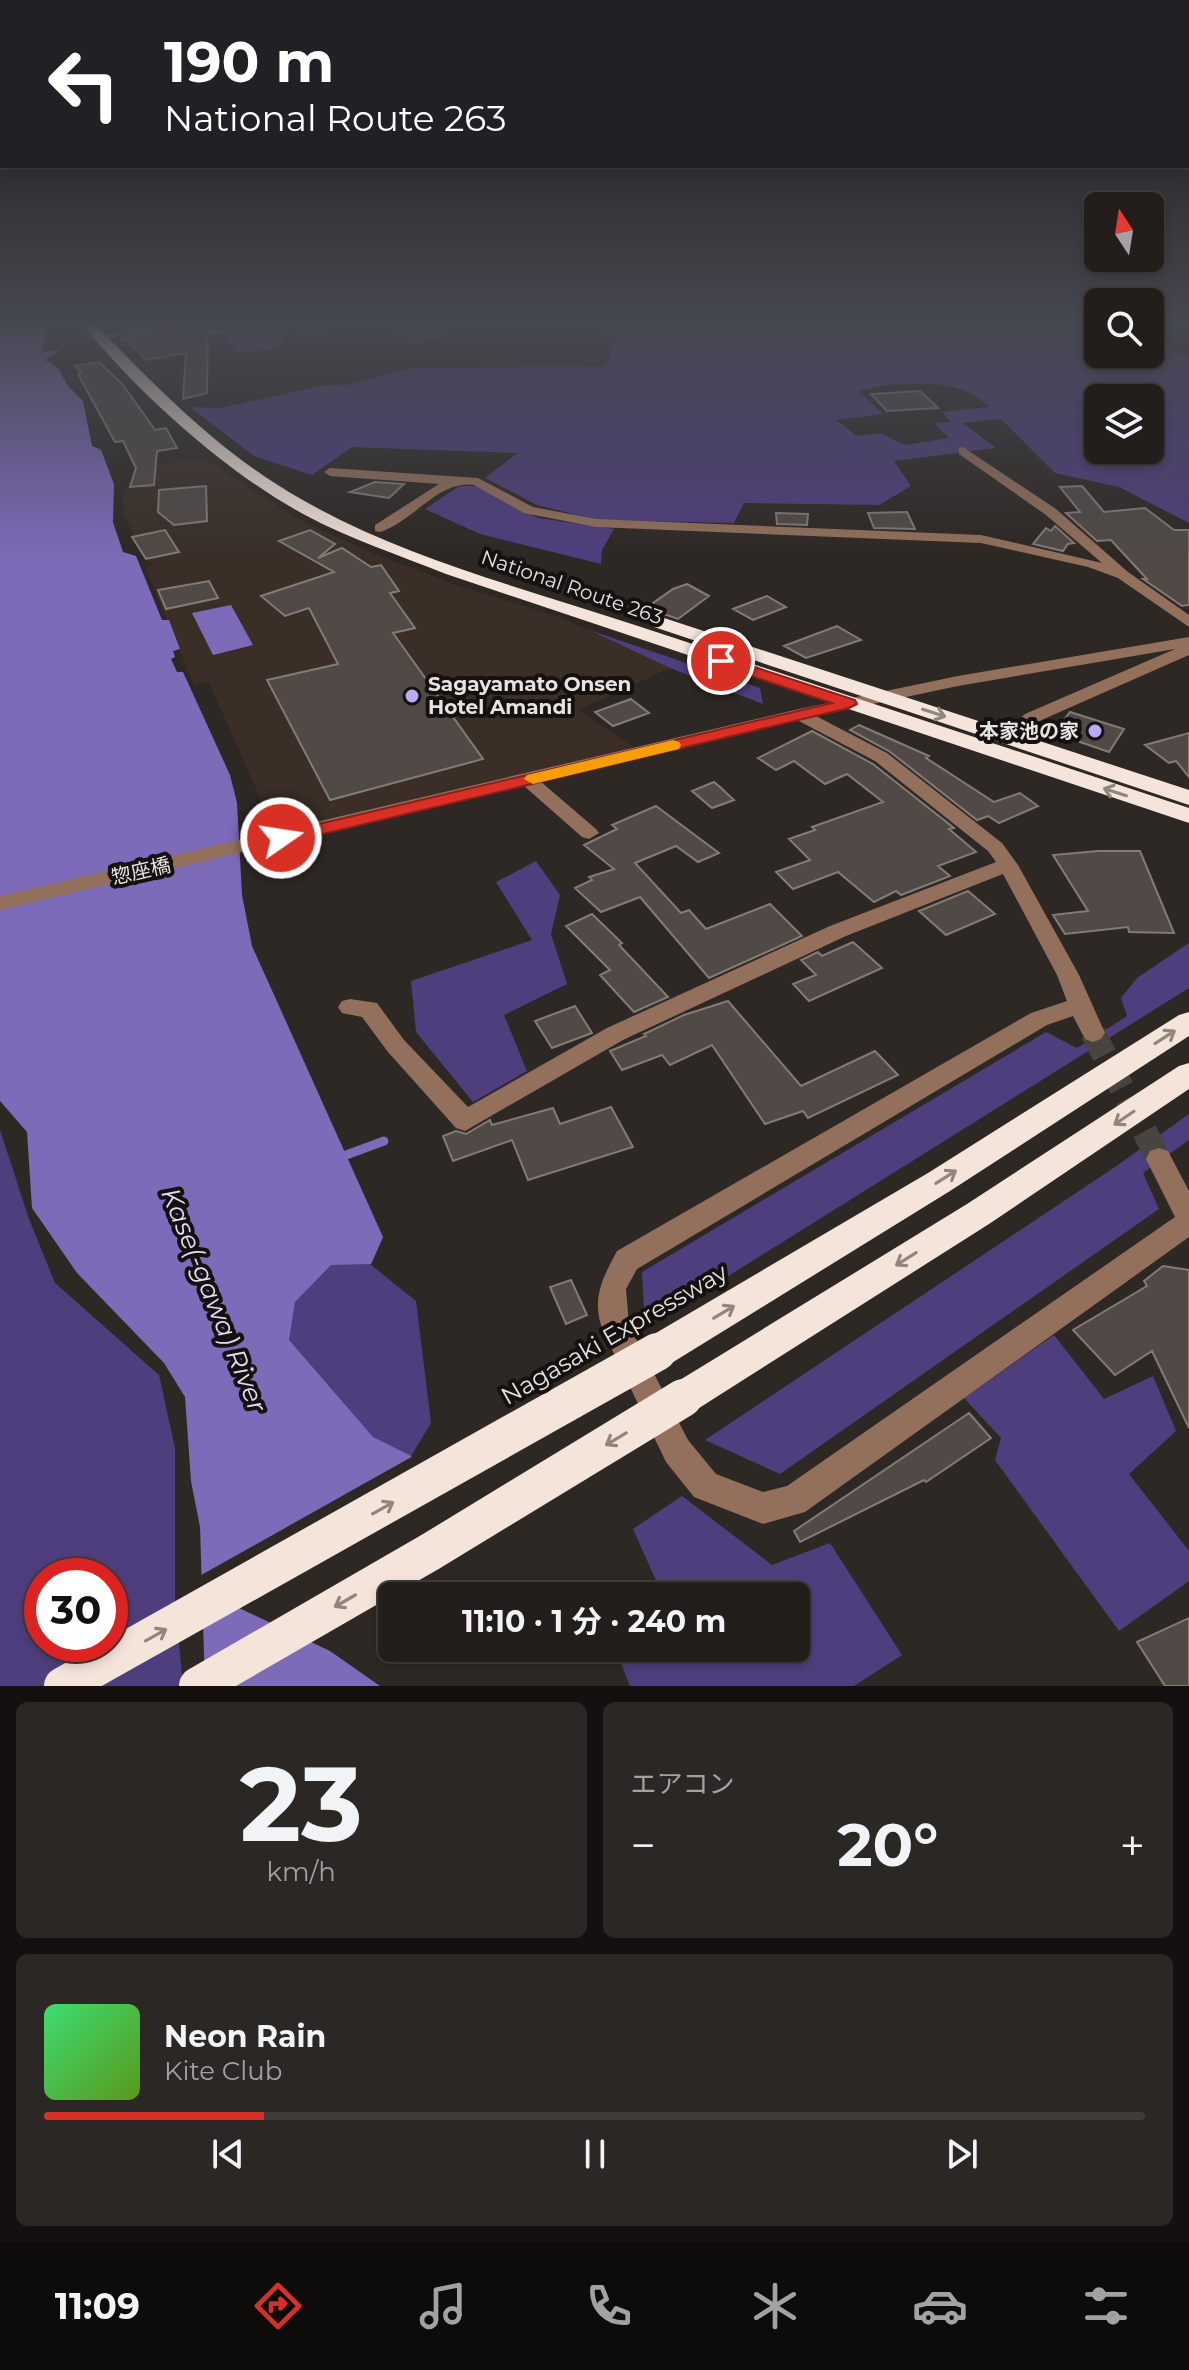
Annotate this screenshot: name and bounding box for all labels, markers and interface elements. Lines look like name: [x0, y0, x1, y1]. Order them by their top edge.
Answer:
text: 190 m: [164, 28, 334, 96]
icon: left: [32, 32, 136, 136]
text: National Route 263: [164, 96, 507, 140]
north arrow: [1084, 192, 1164, 272]
map controls: [1084, 192, 1164, 464]
button: search: [1084, 288, 1164, 368]
button: layers: [1084, 384, 1164, 464]
street label: National Route 263: [478, 545, 666, 629]
pin: [687, 627, 755, 695]
icon: arrive: [699, 639, 743, 683]
place label: Sagayamato Onsen Hotel Amandi: [428, 672, 631, 719]
marker: Sagayamato Onsen Hotel Amandi: [403, 687, 421, 705]
one-way arrow: [921, 707, 946, 722]
place label: 本家池の家: [979, 719, 1079, 743]
marker: 本家池の家: [1086, 722, 1104, 740]
one-way arrow: [1103, 783, 1128, 798]
position arrow: [239, 796, 323, 880]
street label: 惣座橋: [109, 853, 173, 889]
one-way arrow: [1154, 1029, 1176, 1046]
one-way arrow: [1113, 1110, 1136, 1126]
one-way arrow: [935, 1169, 957, 1186]
water label: Kase(-gawa) River: [154, 1183, 274, 1417]
one-way arrow: [895, 1252, 918, 1268]
street label: Nagasaki Expressway: [496, 1257, 732, 1411]
one-way arrow: [712, 1304, 735, 1320]
one-way arrow: [605, 1431, 628, 1447]
one-way arrow: [371, 1500, 395, 1515]
speed limit sign: 30: [24, 1558, 128, 1662]
one-way arrow: [334, 1593, 357, 1609]
text: 11:10 · 1 分 · 240 m: [462, 1603, 726, 1640]
one-way arrow: [144, 1626, 167, 1642]
text: 23: [240, 1740, 363, 1867]
text: エアコン: [631, 1768, 735, 1800]
text: 20°: [837, 1808, 938, 1881]
text: −: [631, 1818, 656, 1872]
text: +: [1120, 1818, 1145, 1872]
text: km/h: [267, 1856, 336, 1888]
text: Neon Rain: [164, 2018, 326, 2055]
text: Kite Club: [164, 2055, 282, 2087]
icon: previous: [206, 2132, 250, 2176]
icon: pause: [573, 2132, 617, 2176]
icon: next: [940, 2132, 984, 2176]
icon: directions: [250, 2278, 306, 2334]
icon: music: [415, 2278, 471, 2334]
icon: phone: [581, 2278, 637, 2334]
icon: climate: [747, 2278, 803, 2334]
icon: car: [912, 2278, 968, 2334]
icon: filters: [1078, 2278, 1134, 2334]
text: 11:09: [55, 2284, 140, 2328]

